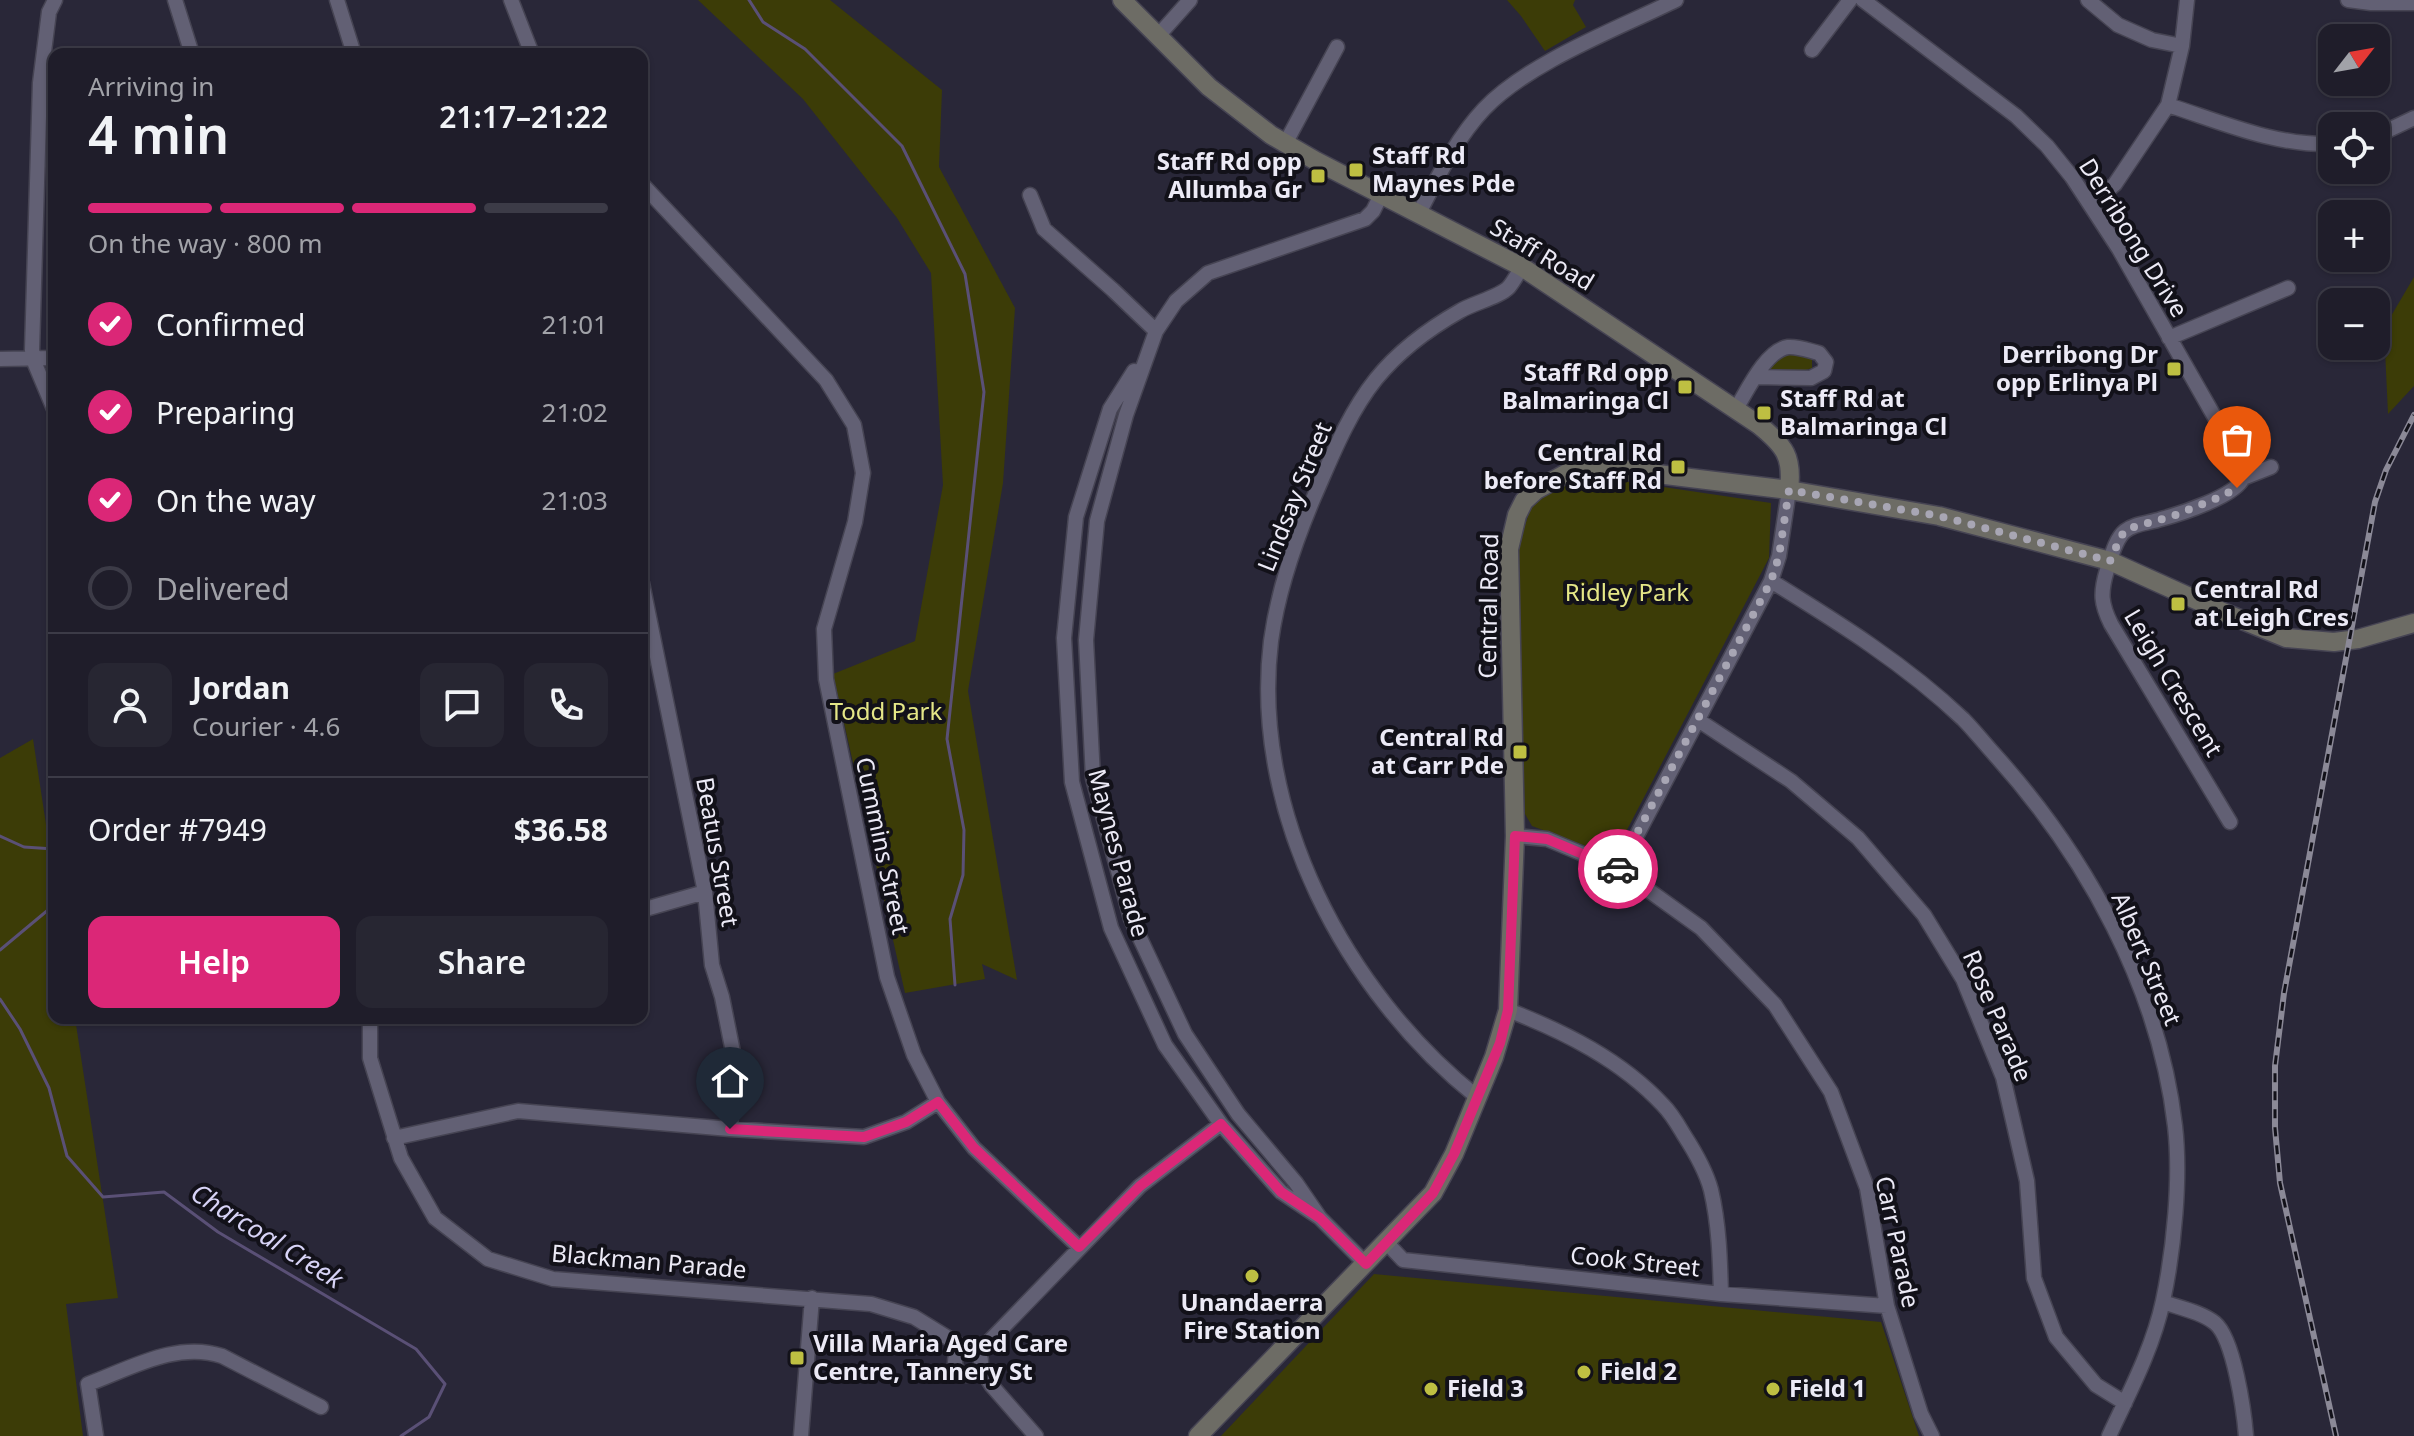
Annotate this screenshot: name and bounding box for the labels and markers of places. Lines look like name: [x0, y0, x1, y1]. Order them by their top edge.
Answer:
place label: Staff Rd Maynes Pde: [1372, 138, 1515, 199]
place label: Staff Rd opp Allumba Gr: [1157, 144, 1302, 205]
marker: Staff Rd Maynes Pde: [1347, 161, 1365, 179]
marker: Staff Rd opp Allumba Gr: [1309, 167, 1327, 185]
place label: Derribong Dr opp Erlinya Pl: [1996, 337, 2158, 398]
place label: Staff Rd opp Balmaringa Cl: [1502, 355, 1669, 416]
marker: Derribong Dr opp Erlinya Pl: [2165, 360, 2183, 378]
marker: Staff Rd opp Balmaringa Cl: [1676, 378, 1694, 396]
place label: Staff Rd at Balmaringa Cl: [1780, 381, 1947, 442]
marker: Staff Rd at Balmaringa Cl: [1755, 404, 1773, 422]
pin: [2203, 406, 2271, 488]
place label: Central Rd before Staff Rd: [1484, 435, 1662, 496]
marker: Central Rd before Staff Rd: [1669, 458, 1687, 476]
place label: Central Rd at Leigh Cres: [2194, 572, 2349, 633]
marker: Central Rd at Leigh Cres: [2169, 595, 2187, 613]
place label: Central Rd at Carr Pde: [1371, 720, 1504, 781]
marker: Central Rd at Carr Pde: [1511, 743, 1529, 761]
pin: [696, 1047, 764, 1129]
marker: Unandaerra Fire Station: [1243, 1267, 1261, 1285]
place label: Unandaerra Fire Station: [1181, 1285, 1323, 1346]
place label: Villa Maria Aged Care Centre, Tannery St: [813, 1326, 1068, 1387]
marker: Villa Maria Aged Care Centre, Tannery St: [788, 1349, 806, 1367]
place label: Field 2: [1600, 1354, 1677, 1387]
marker: Field 2: [1575, 1363, 1593, 1381]
place label: Field 3: [1447, 1371, 1524, 1404]
place label: Field 1: [1789, 1371, 1866, 1404]
marker: Field 3: [1422, 1380, 1440, 1398]
marker: Field 1: [1764, 1380, 1782, 1398]

